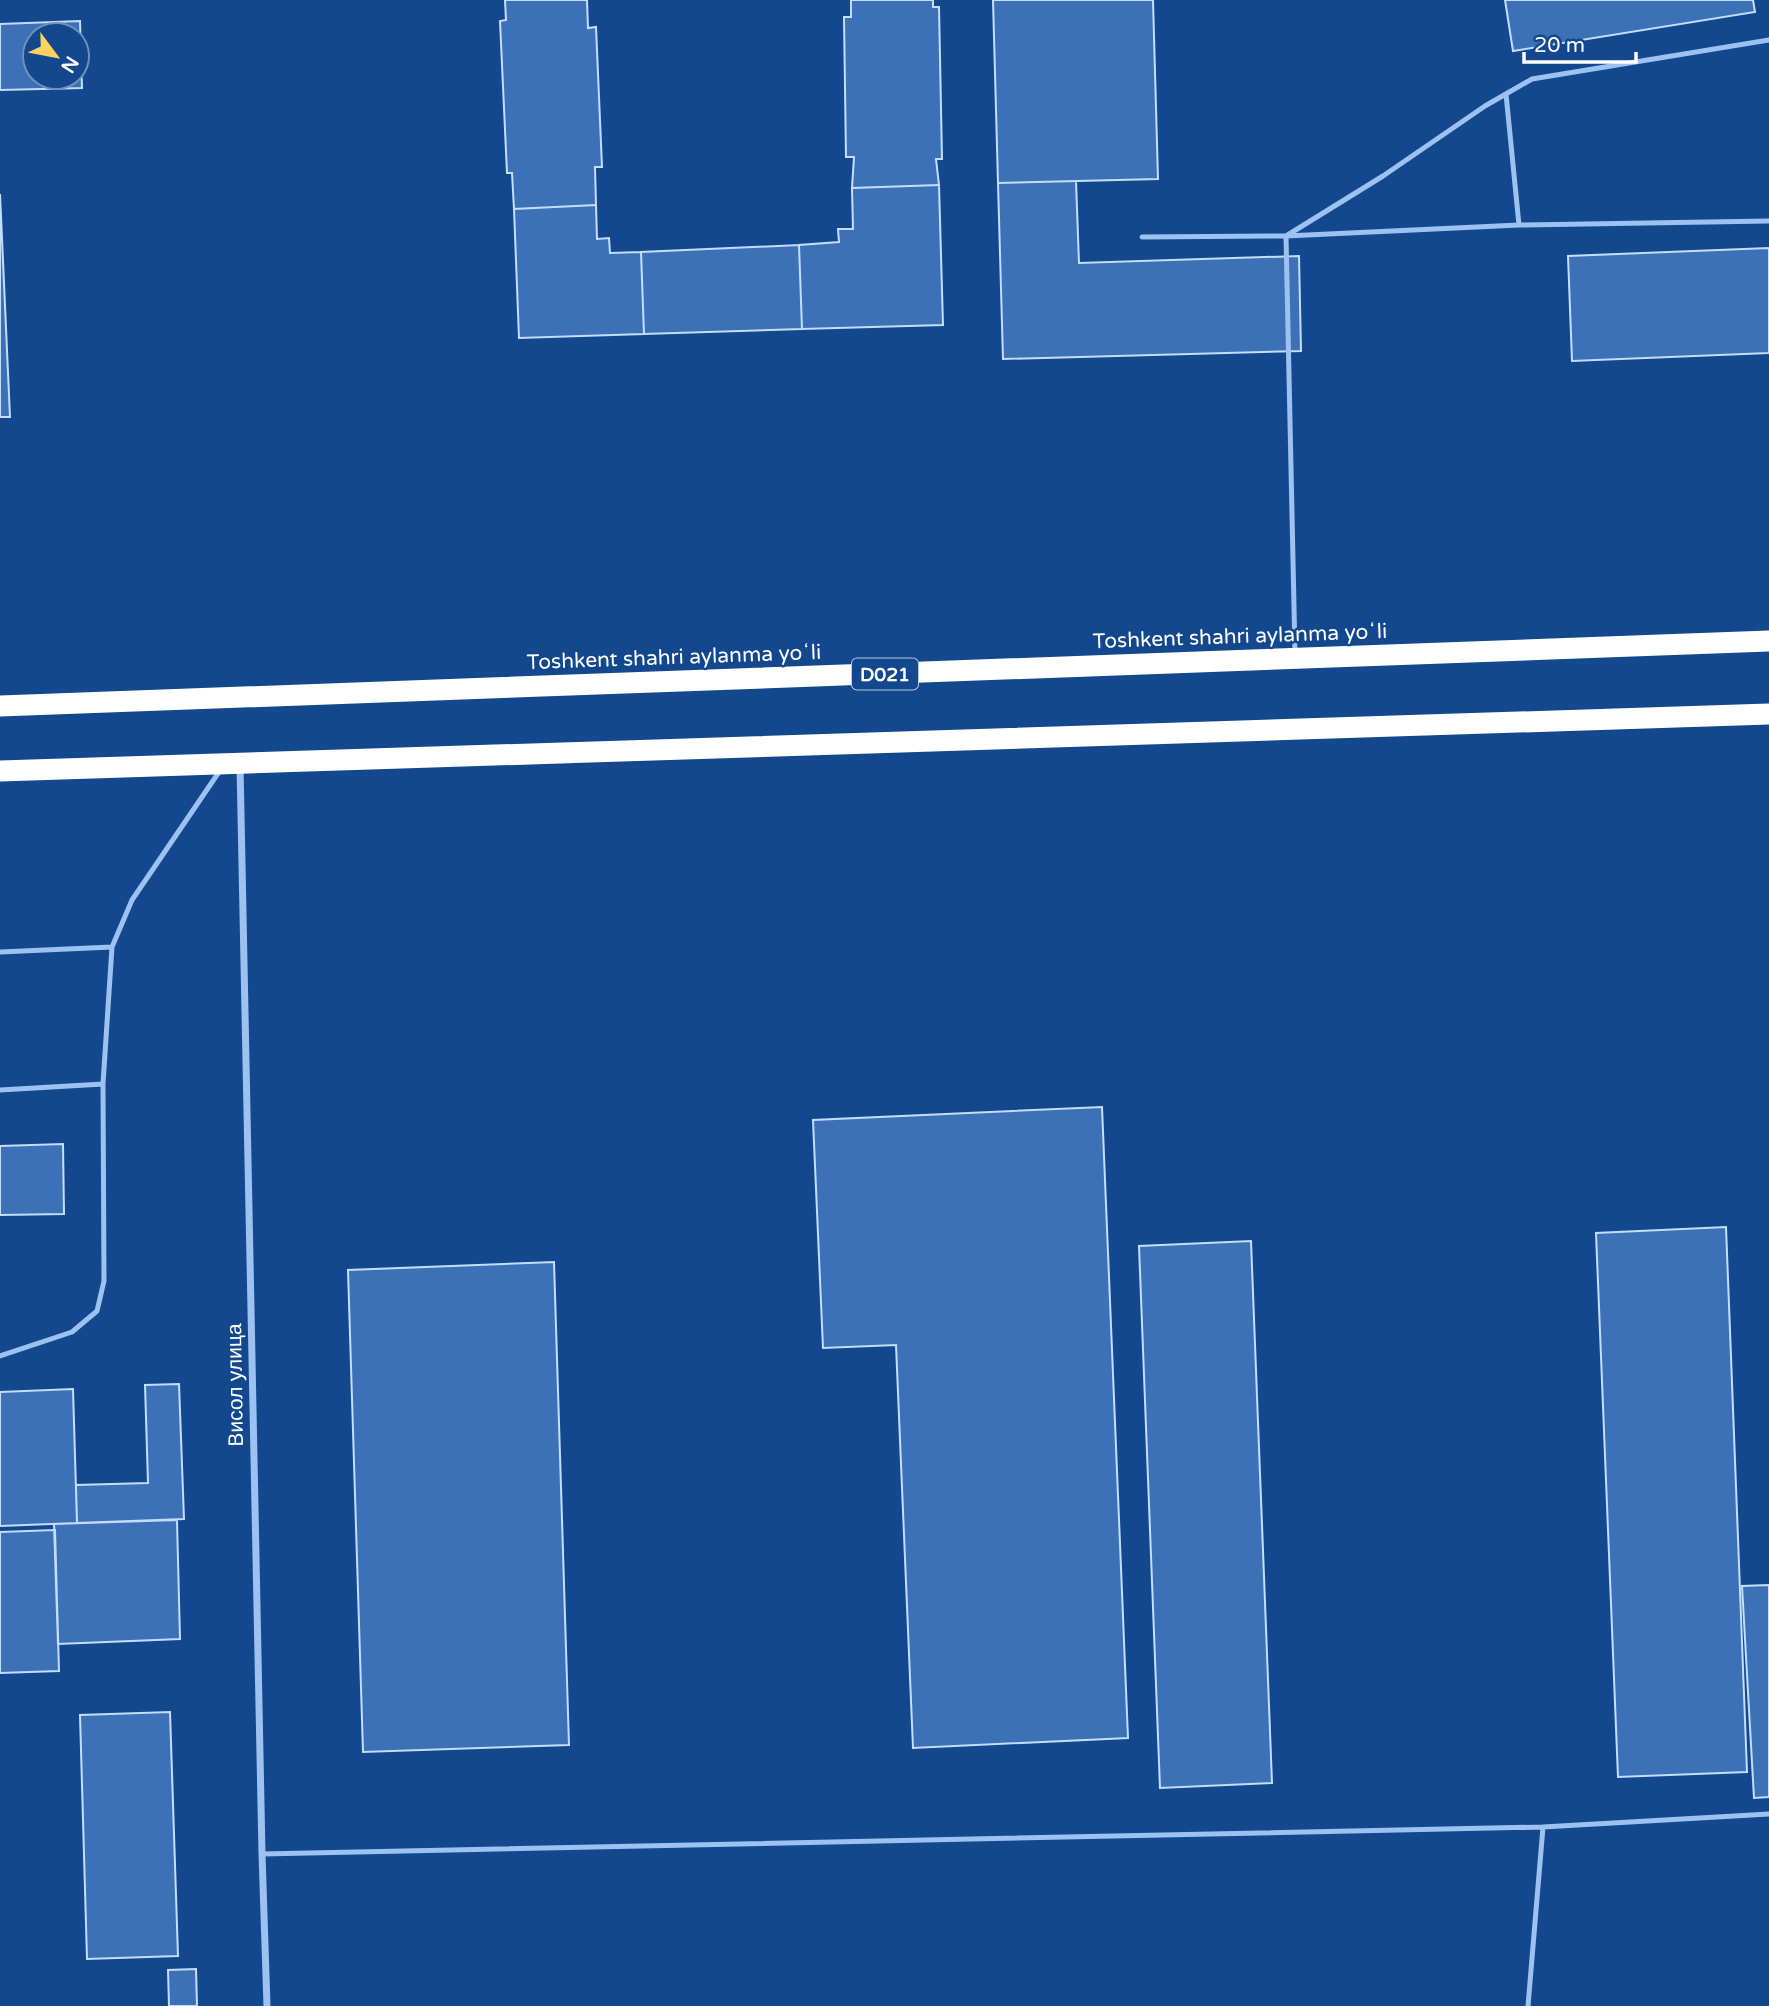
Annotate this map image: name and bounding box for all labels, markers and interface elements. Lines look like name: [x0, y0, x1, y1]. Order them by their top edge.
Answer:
north arrow: [21, 21, 91, 91]
scale bar: [1524, 21, 1636, 65]
text: 20 m: [1534, 33, 1585, 58]
text: N: [56, 52, 83, 77]
street label: Toshkent shahri aylanma yoʻli: [1092, 619, 1388, 654]
street label: Toshkent shahri aylanma yoʻli: [526, 640, 822, 675]
road number: D021: [852, 659, 918, 690]
street label: Висол улица: [222, 1323, 249, 1447]

